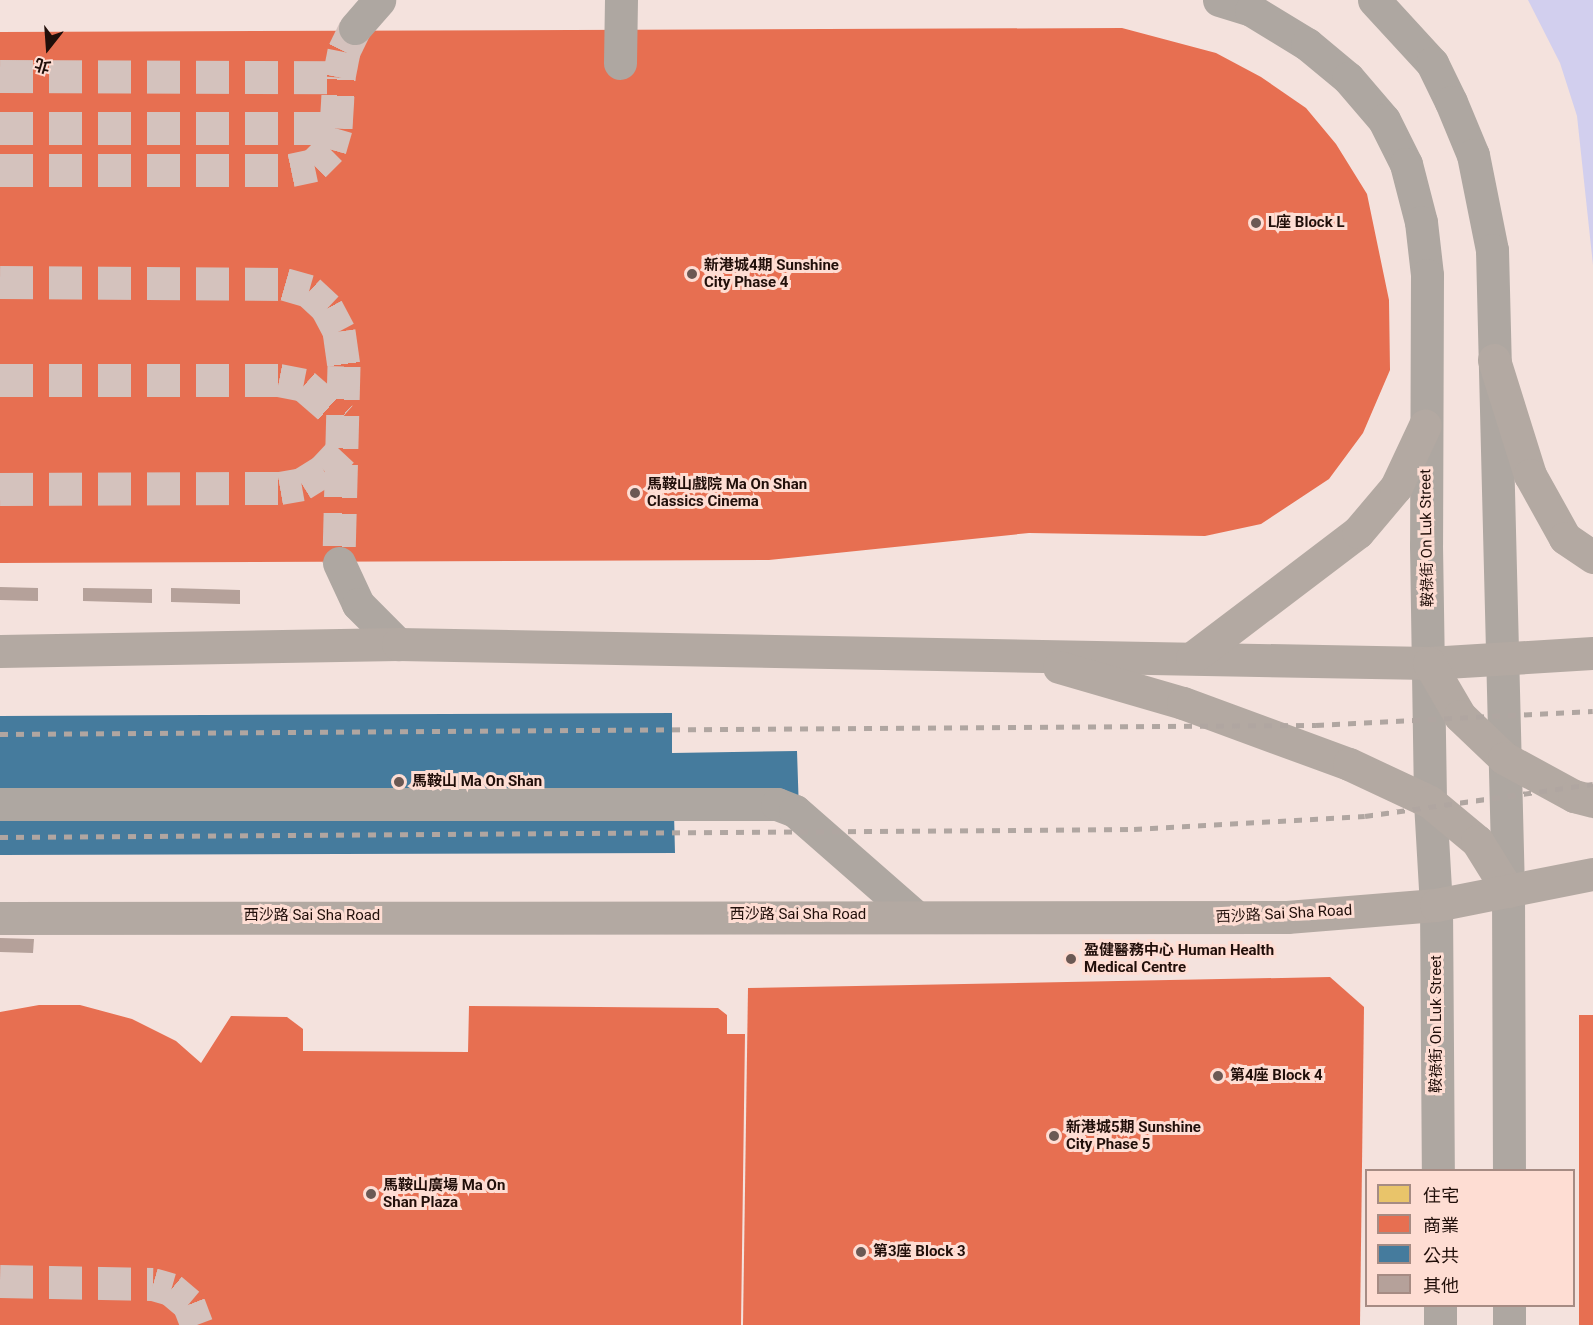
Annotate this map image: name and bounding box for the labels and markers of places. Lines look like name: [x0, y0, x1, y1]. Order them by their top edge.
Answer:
place label: L座 Block L: [1268, 214, 1345, 232]
marker: L座 Block L: [1249, 216, 1263, 230]
place label: 新港城4期 Sunshine City Phase 4: [704, 256, 839, 291]
marker: 新港城4期 Sunshine City Phase 4: [685, 267, 699, 281]
place label: 馬鞍山戲院 Ma On Shan Classics Cinema: [647, 475, 807, 510]
marker: 馬鞍山戲院 Ma On Shan Classics Cinema: [628, 486, 642, 500]
marker: 馬鞍山 Ma On Shan: [390, 773, 408, 791]
place label: 馬鞍山 Ma On Shan: [412, 773, 542, 791]
place label: 盈健醫務中心 Human Health Medical Centre: [1084, 941, 1274, 976]
marker: 盈健醫務中心 Human Health Medical Centre: [1062, 950, 1080, 968]
place label: 第4座 Block 4: [1230, 1067, 1323, 1085]
marker: 第4座 Block 4: [1211, 1069, 1225, 1083]
place label: 新港城5期 Sunshine City Phase 5: [1066, 1118, 1201, 1153]
marker: 新港城5期 Sunshine City Phase 5: [1047, 1129, 1061, 1143]
place label: 馬鞍山廣場 Ma On Shan Plaza: [383, 1176, 505, 1211]
marker: 馬鞍山廣場 Ma On Shan Plaza: [364, 1187, 378, 1201]
place label: 第3座 Block 3: [873, 1243, 966, 1261]
marker: 第3座 Block 3: [854, 1245, 868, 1259]

